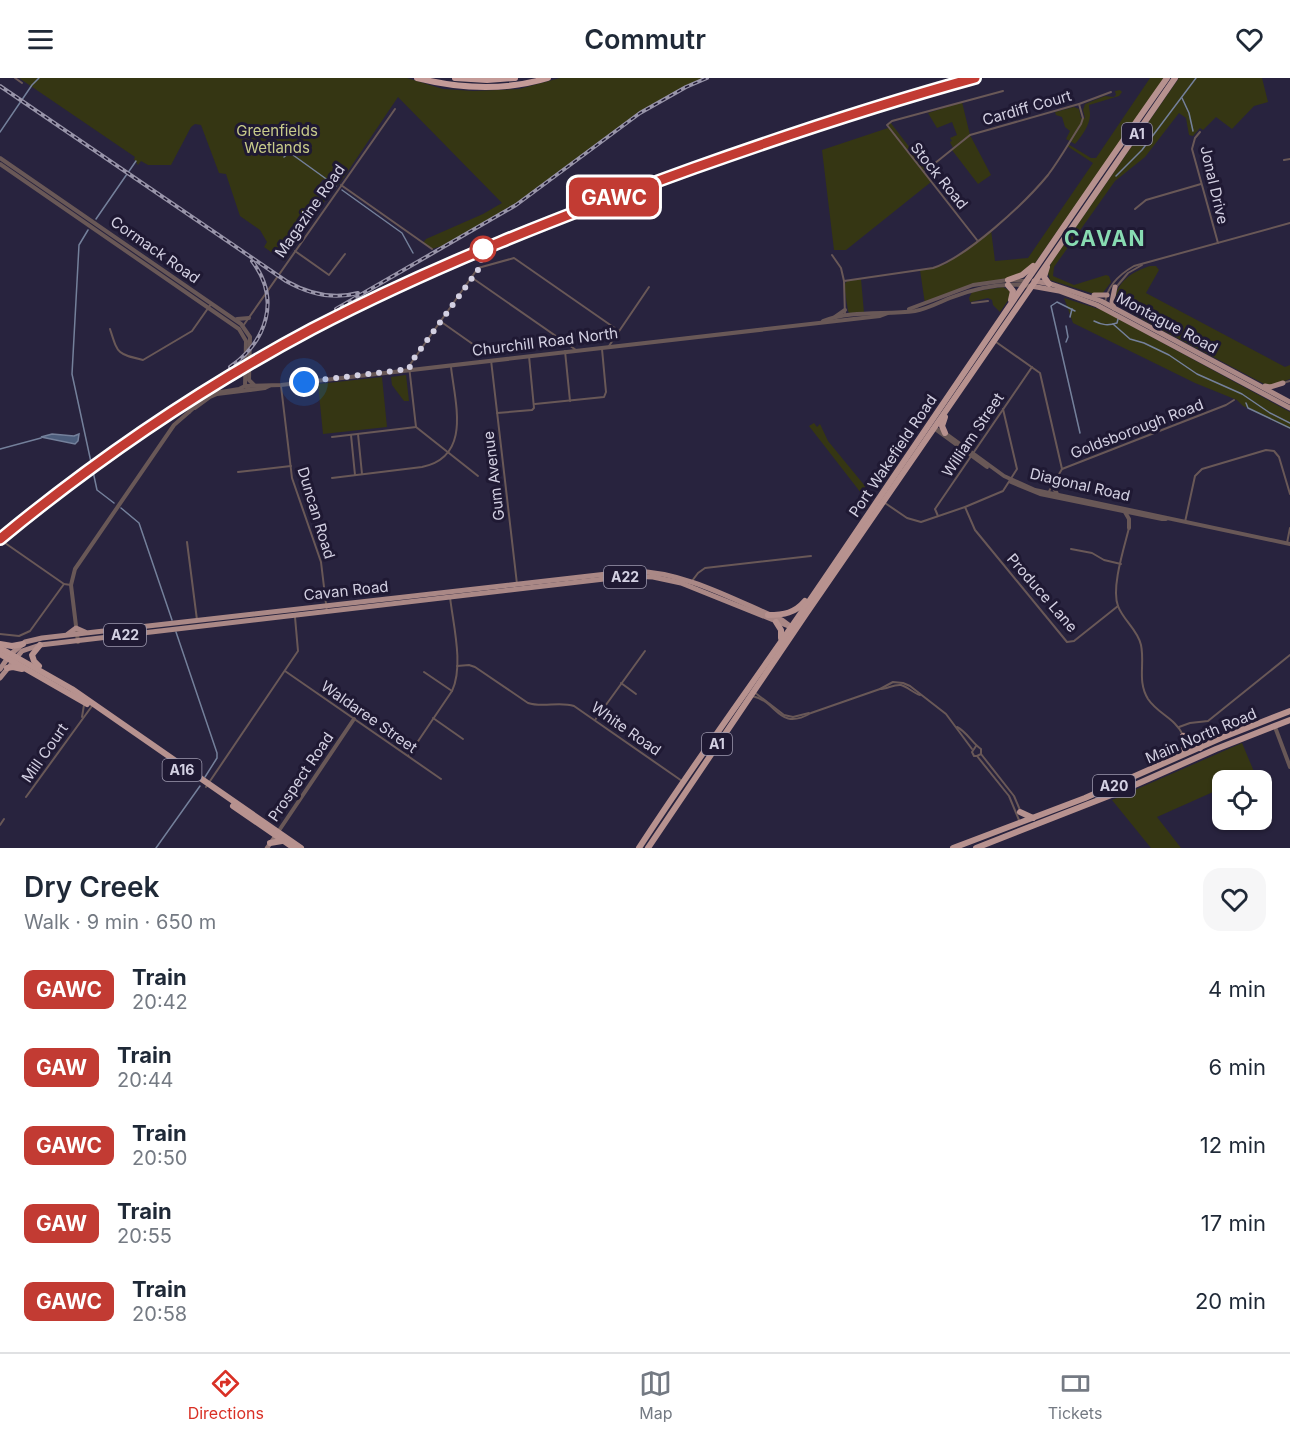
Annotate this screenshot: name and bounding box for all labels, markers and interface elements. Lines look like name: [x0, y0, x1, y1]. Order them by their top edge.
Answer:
icon: menu: [24, 23, 57, 56]
text: Commutr: [584, 23, 706, 56]
icon: heart: [1233, 23, 1266, 56]
street label: Cardiff Court: [980, 86, 1074, 129]
park label: Greenfields Wetlands: [236, 121, 318, 157]
road number: A1: [1122, 123, 1152, 145]
street label: Stock Road: [907, 138, 972, 213]
street label: Jonal Drive: [1196, 144, 1233, 226]
street label: Magazine Road: [270, 160, 349, 261]
line badge: GAWC: [572, 178, 656, 216]
text: GAWC: [581, 185, 647, 210]
street label: Cormack Road: [107, 212, 204, 287]
district label: CAVAN: [1064, 226, 1146, 251]
unlabelled marker: [470, 236, 496, 262]
street label: Montague Road: [1113, 288, 1221, 357]
street label: Churchill Road North: [471, 323, 619, 360]
your location: [289, 367, 319, 397]
street label: William Street: [937, 389, 1008, 480]
street label: Port Wakefield Road: [845, 391, 941, 521]
street label: Goldsborough Road: [1068, 394, 1206, 463]
street label: Gum Avenue: [479, 430, 508, 522]
street label: Diagonal Road: [1028, 464, 1132, 505]
street label: Duncan Road: [294, 465, 339, 561]
street label: Produce Lane: [1003, 549, 1082, 636]
road number: A22: [604, 566, 646, 588]
street label: Cavan Road: [303, 577, 389, 604]
road number: A22: [104, 624, 146, 646]
street label: Waldaree Street: [318, 676, 421, 757]
street label: White Road: [588, 698, 665, 760]
street label: Main North Road: [1142, 704, 1259, 768]
street label: Mill Court: [17, 719, 72, 786]
street label: Prospect Road: [264, 728, 337, 825]
road number: A1: [702, 733, 732, 755]
road number: A16: [162, 759, 201, 781]
map controls: [1212, 770, 1272, 830]
button: locate: [1212, 770, 1272, 830]
road number: A20: [1093, 775, 1135, 797]
button: heart: [1203, 868, 1266, 931]
text: Dry Creek: [24, 870, 160, 904]
text: Walk · 9 min · 650 m: [24, 910, 216, 934]
text: Train: [132, 964, 187, 990]
text: 4 min: [1208, 976, 1266, 1002]
text: GAWC: [36, 977, 102, 1002]
text: 20:42: [132, 990, 188, 1014]
text: Train: [117, 1042, 172, 1068]
text: 6 min: [1209, 1054, 1266, 1080]
text: GAW: [36, 1055, 87, 1080]
text: 20:44: [117, 1068, 174, 1092]
text: Train: [132, 1120, 187, 1146]
text: 12 min: [1200, 1132, 1266, 1158]
text: GAWC: [36, 1133, 102, 1158]
text: 20:50: [132, 1146, 187, 1170]
text: Train: [117, 1198, 172, 1224]
text: 17 min: [1201, 1210, 1266, 1236]
text: GAW: [36, 1211, 87, 1236]
text: 20:55: [117, 1224, 172, 1248]
text: Train: [132, 1276, 187, 1302]
text: 20 min: [1195, 1288, 1266, 1314]
text: GAWC: [36, 1289, 102, 1314]
text: 20:58: [132, 1302, 187, 1326]
tab: Directions: [188, 1367, 264, 1423]
tab: Map: [639, 1367, 672, 1423]
tab: Tickets: [1048, 1367, 1102, 1423]

